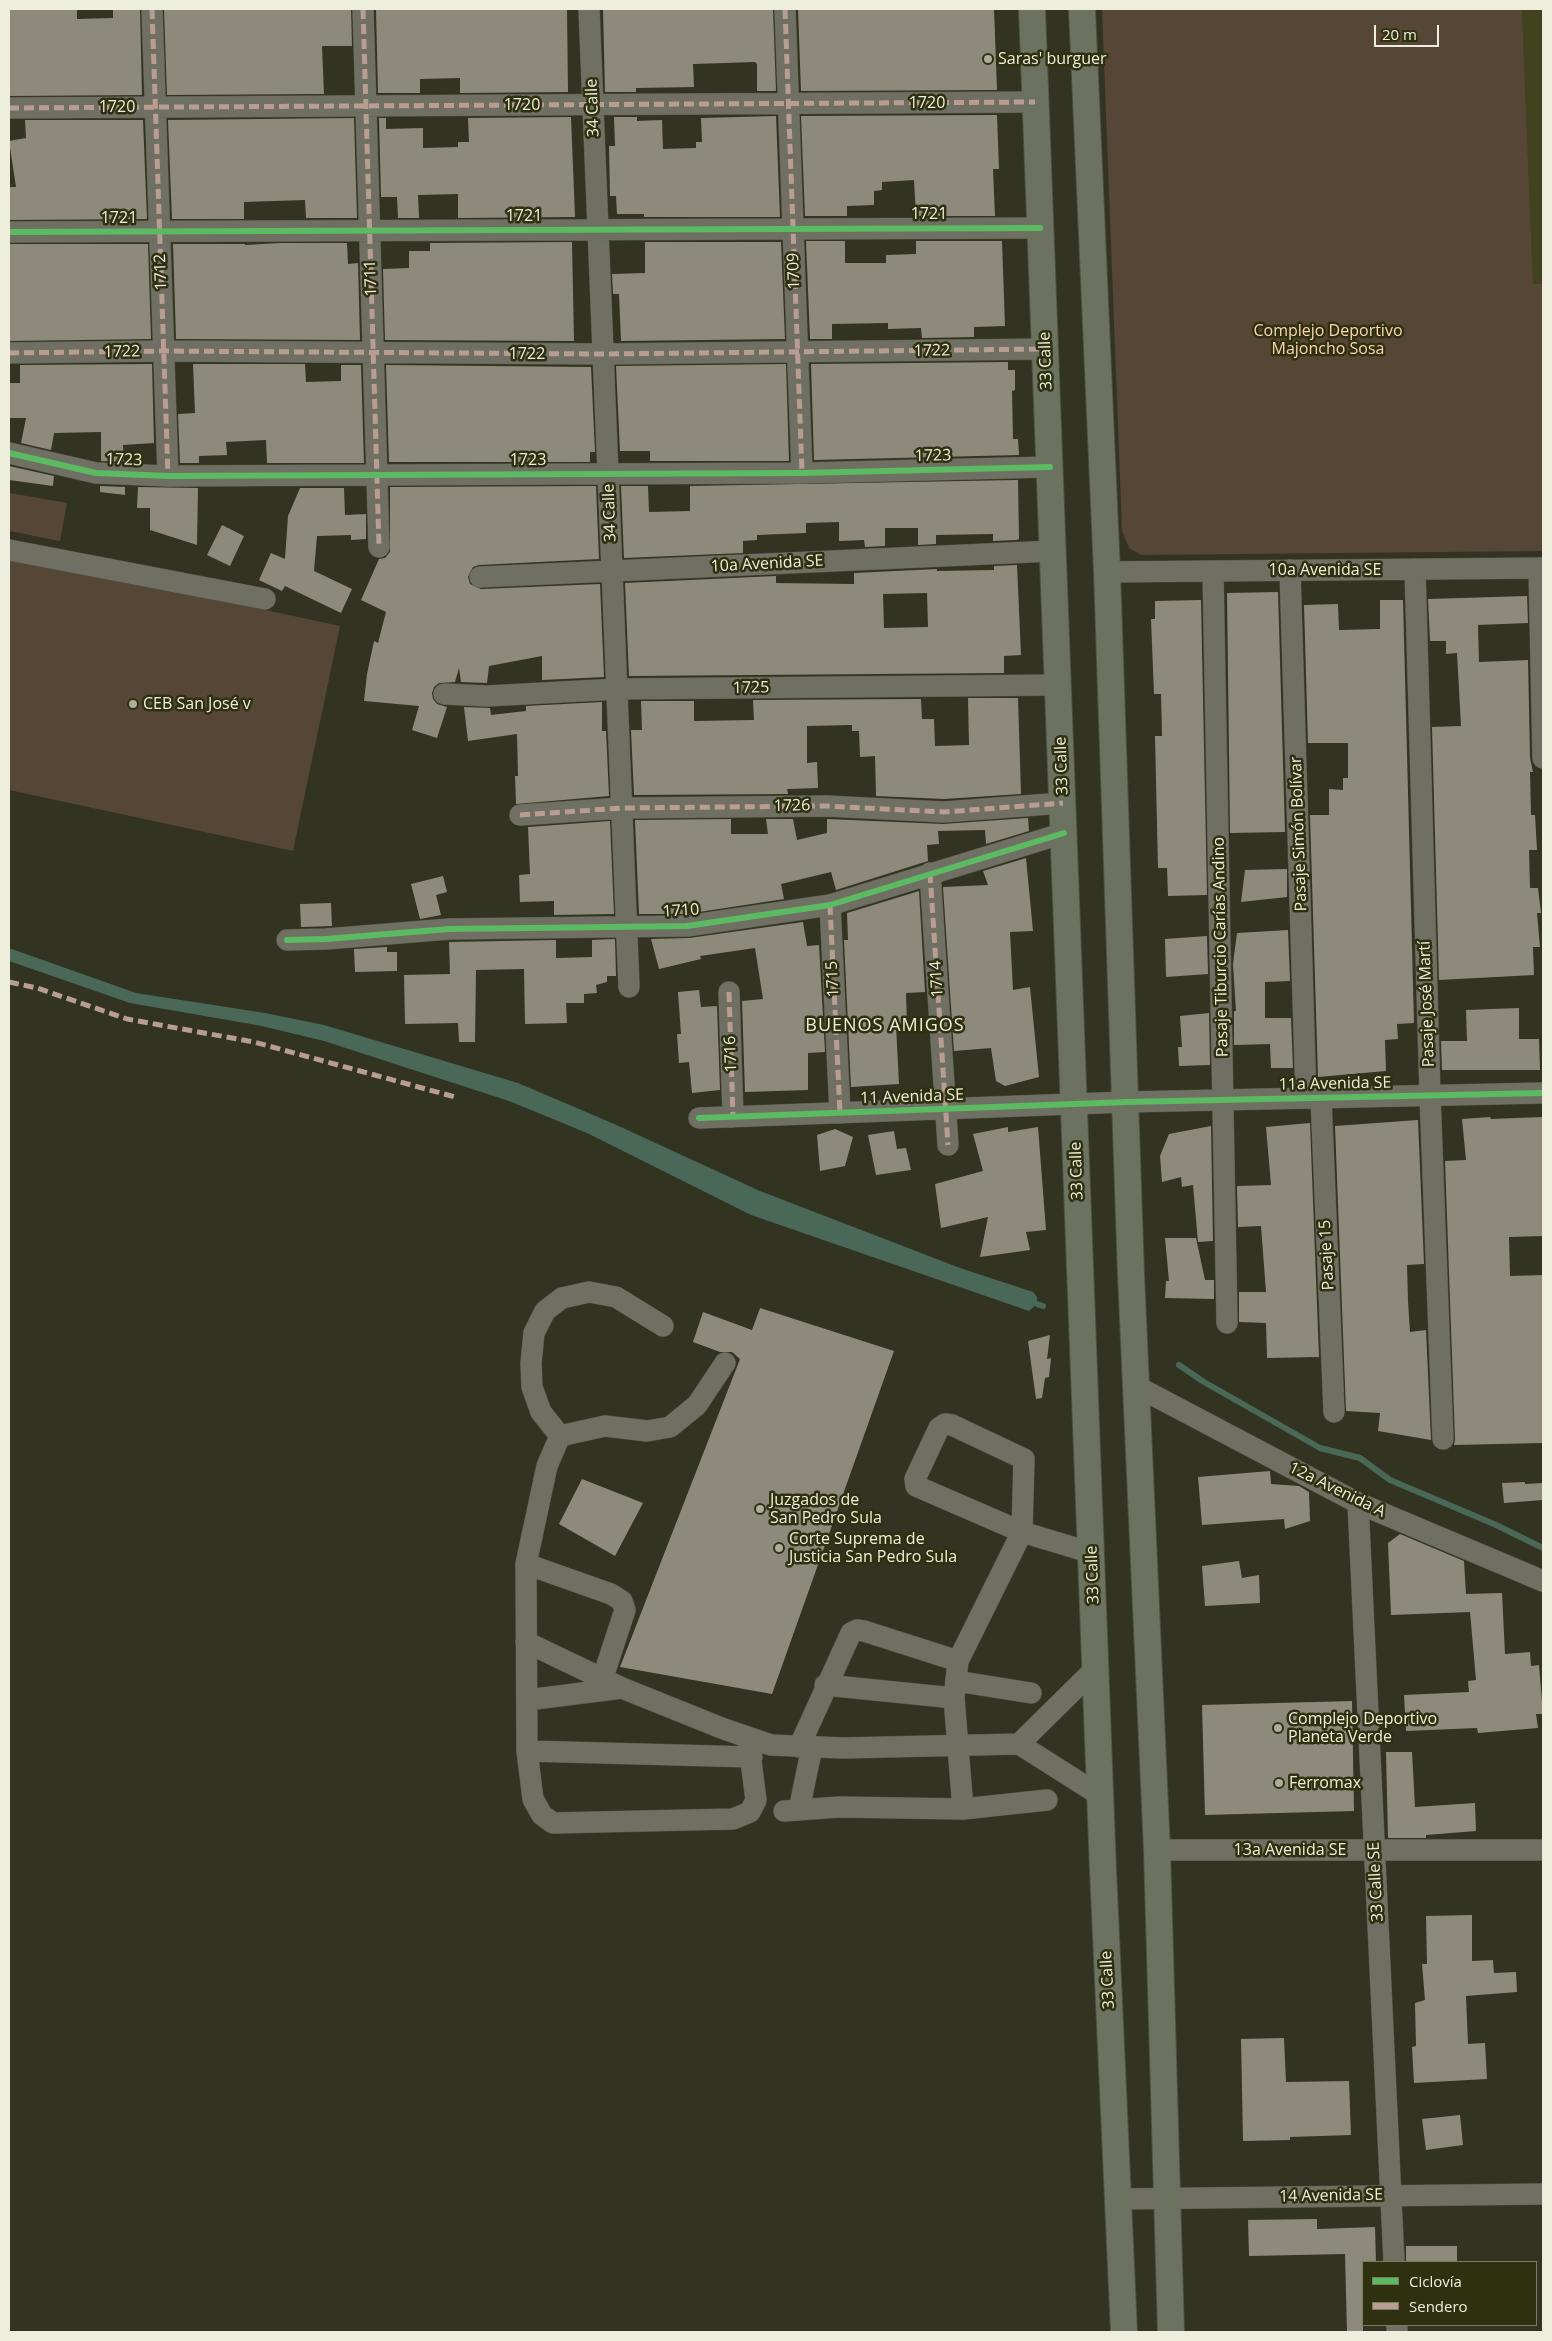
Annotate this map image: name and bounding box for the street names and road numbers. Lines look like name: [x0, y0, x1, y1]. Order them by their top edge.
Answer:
street label: 34 Calle: [582, 78, 604, 138]
street label: 1720: [909, 93, 945, 113]
street label: 1720: [504, 95, 540, 115]
street label: 1720: [99, 97, 135, 117]
street label: 1721: [911, 204, 947, 224]
street label: 1721: [506, 206, 542, 226]
street label: 1721: [101, 208, 137, 228]
street label: 1709: [784, 252, 804, 290]
street label: 1712: [151, 253, 171, 291]
street label: 1711: [361, 259, 381, 297]
street label: 33 Calle: [1035, 331, 1057, 391]
street label: 1722: [914, 341, 950, 361]
street label: 1722: [104, 342, 140, 362]
street label: 1722: [509, 344, 545, 364]
street label: 1723: [915, 446, 951, 466]
street label: 1723: [105, 450, 143, 470]
street label: 1723: [510, 450, 546, 470]
street label: 34 Calle: [599, 483, 621, 543]
street label: 10a Avenida SE: [710, 551, 824, 577]
street label: 10a Avenida SE: [1269, 560, 1381, 580]
street label: 1725: [733, 678, 769, 698]
street label: 33 Calle: [1051, 736, 1073, 796]
street label: Pasaje Simón Bolívar: [1287, 756, 1311, 912]
street label: 1726: [774, 796, 810, 816]
street label: Pasaje Tiburcio Carías Andino: [1209, 837, 1233, 1057]
street label: 1710: [662, 900, 700, 922]
street label: Pasaje José Martí: [1415, 940, 1439, 1068]
street label: 1715: [822, 960, 844, 998]
street label: 1714: [926, 960, 948, 998]
street label: 1716: [721, 1035, 741, 1073]
street label: 11a Avenida SE: [1278, 1073, 1392, 1095]
street label: 11 Avenida SE: [860, 1086, 964, 1108]
street label: 33 Calle: [1066, 1141, 1088, 1201]
street label: Pasaje 15: [1316, 1219, 1338, 1291]
street label: 12a Avenida A: [1285, 1458, 1389, 1522]
street label: 33 Calle: [1082, 1545, 1104, 1605]
street label: 13a Avenida SE: [1234, 1840, 1346, 1860]
street label: 33 Calle SE: [1364, 1841, 1388, 1923]
street label: 33 Calle: [1097, 1950, 1119, 2010]
street label: 14 Avenida SE: [1279, 2185, 1383, 2207]

